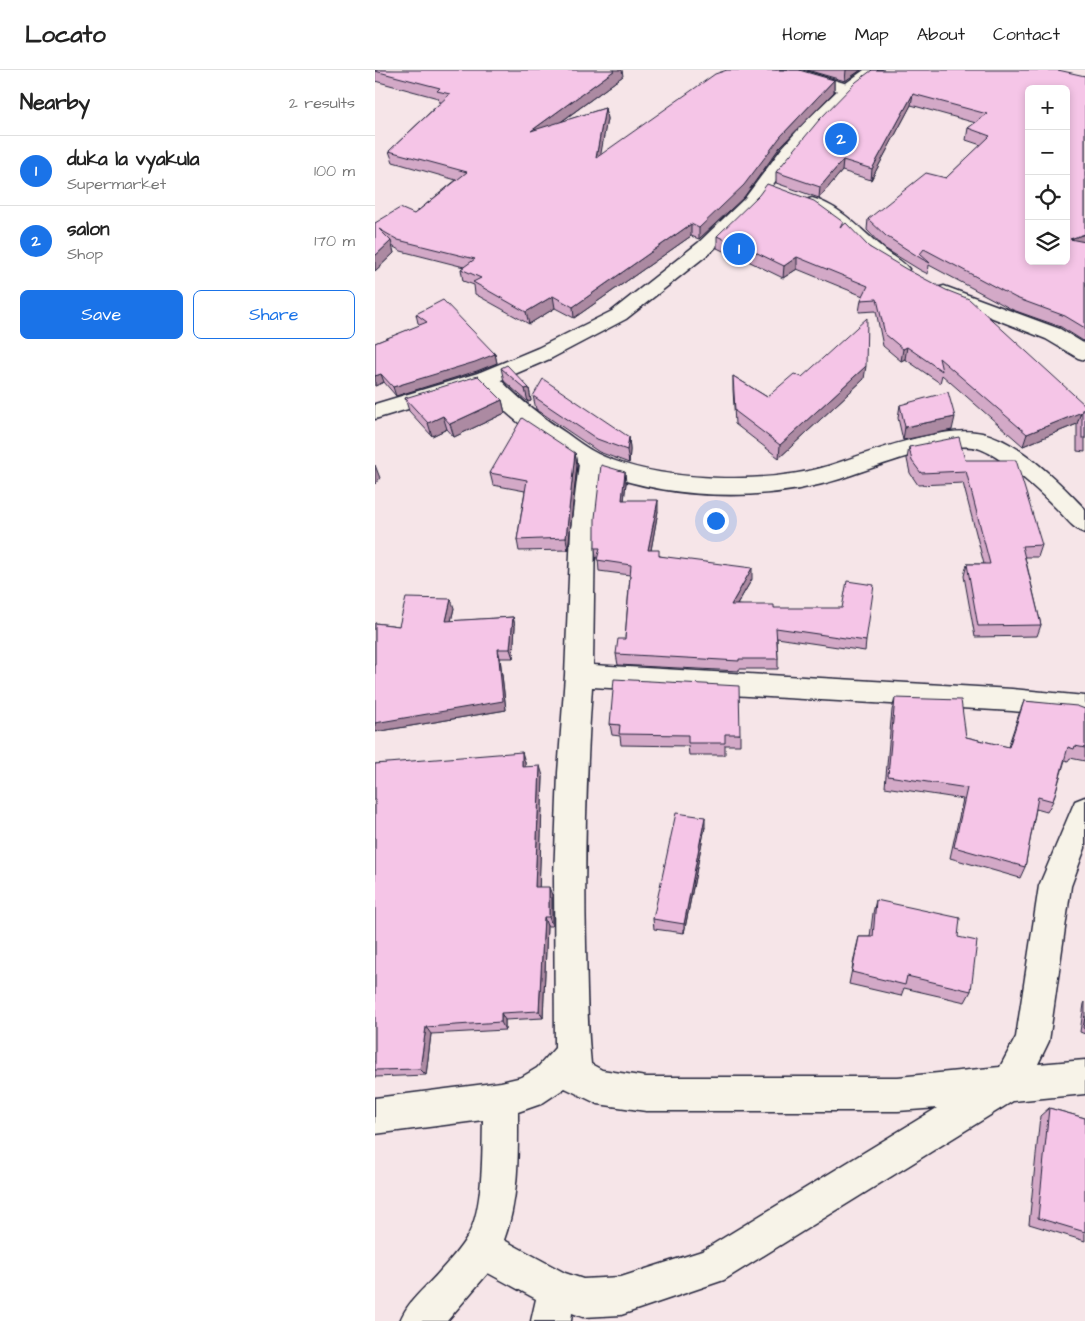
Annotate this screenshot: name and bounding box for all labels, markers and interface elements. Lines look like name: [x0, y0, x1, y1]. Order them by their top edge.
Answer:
text: Locato: [25, 18, 106, 52]
text: Home: [782, 22, 827, 47]
text: Map: [855, 22, 889, 47]
text: About: [917, 22, 965, 47]
text: Contact: [993, 22, 1060, 47]
map controls: [1025, 85, 1070, 265]
button: +: [1025, 85, 1070, 130]
text: Nearby: [20, 88, 90, 117]
text: 2 results: [289, 92, 355, 114]
pin: 2: [825, 120, 857, 158]
button: −: [1025, 130, 1070, 175]
text: duka la vyakula: [67, 146, 200, 173]
text: 1: [35, 160, 37, 182]
text: 100 m: [314, 160, 355, 182]
text: Supermarket: [67, 173, 166, 195]
button: locate: [1025, 175, 1070, 220]
text: salon: [67, 216, 109, 243]
button: layers: [1025, 220, 1070, 265]
text: 2: [31, 230, 41, 252]
text: 170 m: [314, 230, 355, 252]
pin: 1: [723, 230, 755, 268]
text: Shop: [67, 243, 103, 265]
button: Save: [20, 290, 183, 339]
button: Share: [193, 290, 355, 339]
your location: [703, 508, 729, 534]

